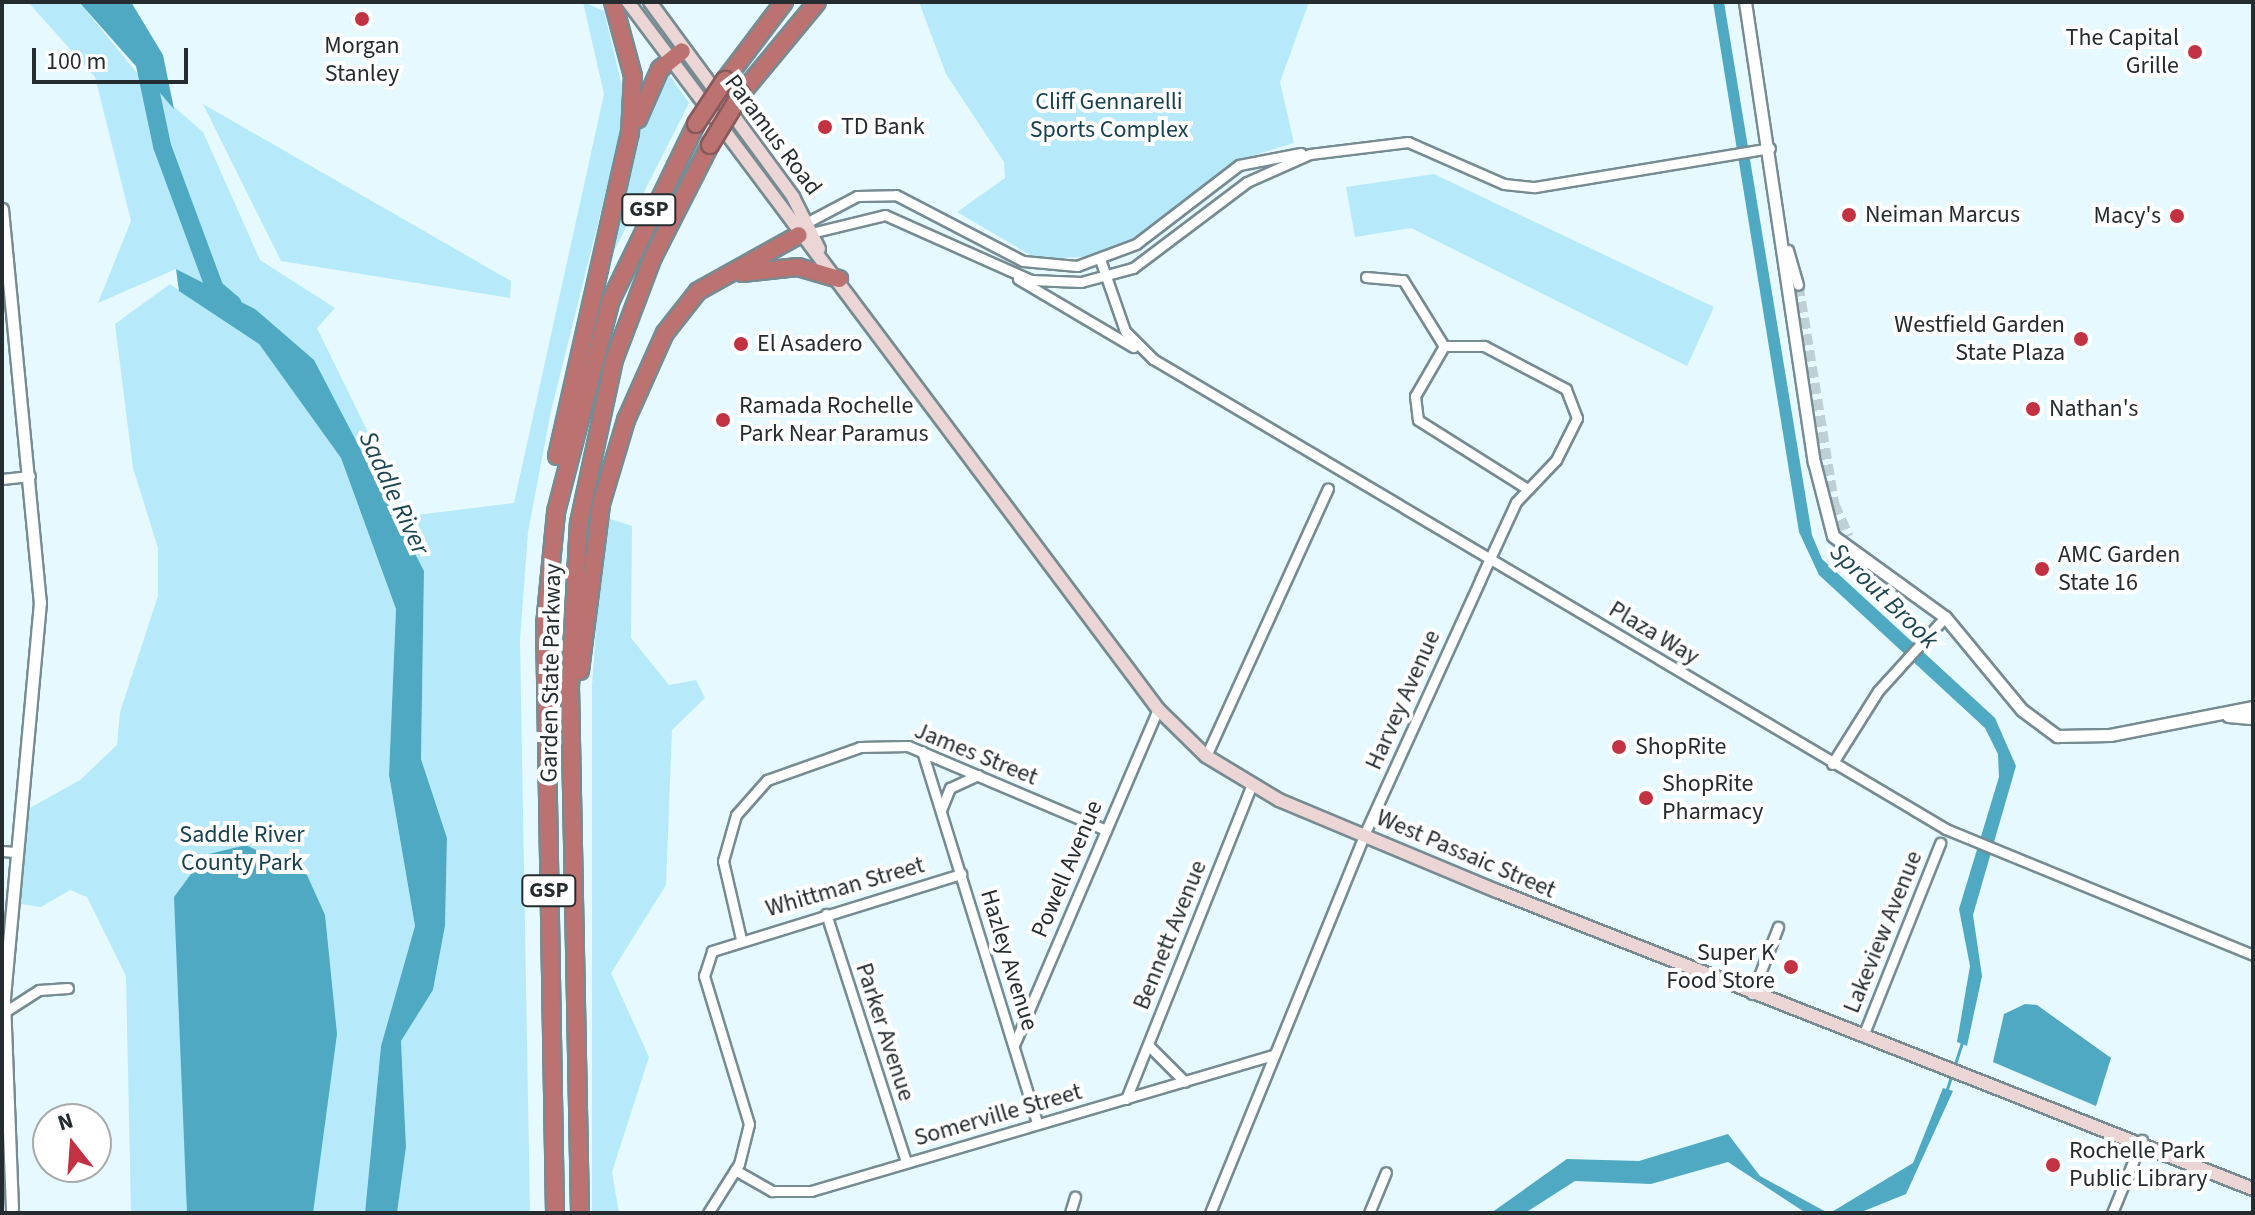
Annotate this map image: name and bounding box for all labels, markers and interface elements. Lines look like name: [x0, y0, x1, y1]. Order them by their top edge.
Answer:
marker: Morgan Stanley: [353, 10, 371, 28]
place label: The Capital Grille: [2066, 24, 2179, 80]
scale bar: [36, 32, 192, 82]
place label: Morgan Stanley: [324, 32, 400, 88]
marker: The Capital Grille: [2186, 43, 2204, 61]
text: 100 m: [46, 44, 106, 79]
street label: Paramus Road: [718, 69, 828, 201]
park label: Cliff Gennarelli Sports Complex: [1030, 88, 1188, 144]
place label: TD Bank: [841, 113, 925, 141]
marker: TD Bank: [816, 118, 834, 136]
road number: GSP: [621, 192, 677, 228]
place label: Neiman Marcus: [1865, 201, 2020, 229]
place label: Macy's: [2094, 202, 2161, 230]
marker: Neiman Marcus: [1840, 206, 1858, 224]
marker: Macy's: [2168, 207, 2186, 225]
place label: Westfield Garden State Plaza: [1894, 311, 2065, 367]
place label: El Asadero: [757, 330, 863, 358]
marker: Westfield Garden State Plaza: [2072, 330, 2090, 348]
marker: El Asadero: [732, 335, 750, 353]
place label: Ramada Rochelle Park Near Paramus: [739, 392, 929, 448]
place label: Nathan's: [2049, 395, 2138, 423]
marker: Nathan's: [2024, 400, 2042, 418]
marker: Ramada Rochelle Park Near Paramus: [714, 411, 732, 429]
water label: Saddle River: [352, 426, 436, 560]
water label: Sprout Brook: [1823, 537, 1945, 655]
place label: AMC Garden State 16: [2058, 541, 2180, 597]
marker: AMC Garden State 16: [2033, 560, 2051, 578]
street label: Garden State Parkway: [535, 563, 567, 783]
street label: Plaza Way: [1604, 595, 1704, 671]
street label: Harvey Avenue: [1359, 626, 1447, 774]
street label: James Street: [910, 716, 1042, 792]
place label: ShopRite: [1635, 733, 1726, 761]
marker: ShopRite: [1610, 738, 1628, 756]
place label: ShopRite Pharmacy: [1662, 770, 1763, 826]
marker: ShopRite Pharmacy: [1637, 789, 1655, 807]
street label: Powell Avenue: [1025, 796, 1109, 942]
street label: West Passaic Street: [1372, 803, 1560, 905]
park label: Saddle River County Park: [179, 821, 305, 877]
street label: Lakeview Avenue: [1837, 847, 1929, 1017]
street label: Whittman Street: [762, 851, 928, 923]
street label: Bennett Avenue: [1127, 856, 1213, 1014]
road number: GSP: [521, 873, 577, 909]
street label: Hazley Avenue: [974, 886, 1044, 1034]
place label: Super K Food Store: [1666, 939, 1775, 995]
marker: Super K Food Store: [1782, 958, 1800, 976]
street label: Parker Avenue: [849, 959, 921, 1105]
street label: Somerville Street: [911, 1077, 1085, 1153]
north arrow: [32, 1103, 112, 1183]
text: N: [54, 1105, 77, 1139]
place label: Rochelle Park Public Library: [2069, 1137, 2208, 1193]
marker: Rochelle Park Public Library: [2044, 1156, 2062, 1174]

